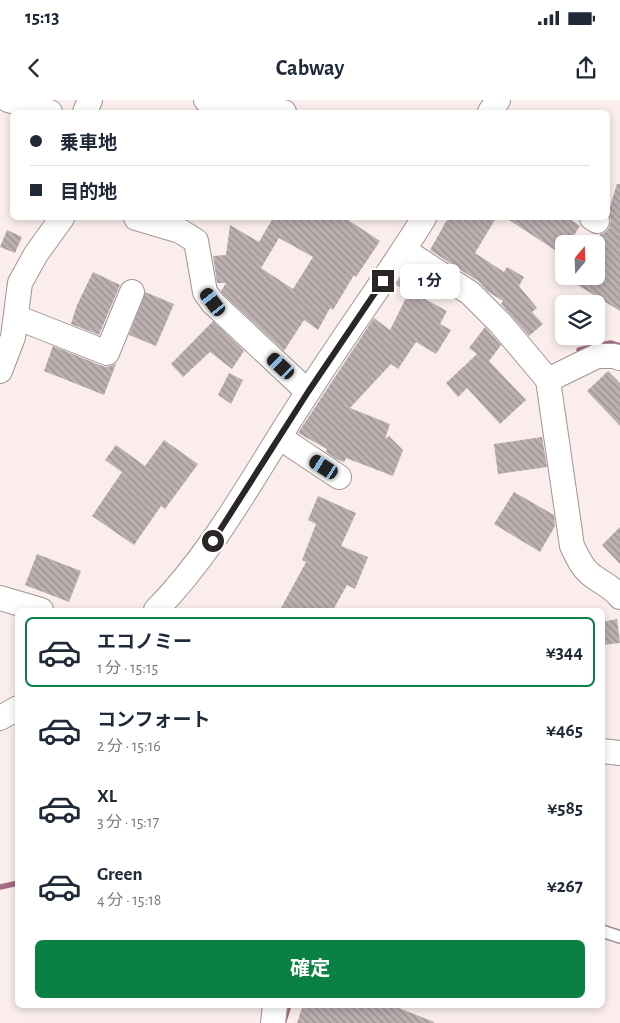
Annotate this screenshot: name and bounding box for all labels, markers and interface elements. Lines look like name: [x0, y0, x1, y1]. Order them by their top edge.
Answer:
text: 15:13: [25, 8, 59, 27]
icon: back: [20, 54, 48, 82]
icon: share: [572, 54, 600, 82]
text: Cabway: [276, 57, 344, 79]
text: 乗車地: [60, 134, 117, 153]
text: 目的地: [60, 183, 117, 202]
north arrow: [555, 235, 605, 285]
map controls: [555, 235, 605, 345]
callout: 1 分: [400, 264, 460, 298]
route end: [372, 270, 394, 292]
text: 1 分: [418, 273, 442, 289]
car: [197, 286, 228, 318]
button: layers: [555, 295, 605, 345]
car: [264, 350, 297, 382]
car: [307, 453, 340, 481]
route start: [202, 530, 224, 552]
icon: car: [37, 630, 82, 675]
text: エコノミー: [97, 633, 192, 652]
text: ¥344: [546, 643, 583, 662]
text: 1 分 · 15:15: [97, 660, 158, 676]
icon: car: [37, 708, 82, 753]
text: コンフォート: [97, 711, 210, 730]
text: ¥465: [546, 721, 583, 740]
text: 2 分 · 15:16: [97, 738, 161, 754]
icon: car: [37, 786, 82, 831]
text: XL: [97, 787, 117, 806]
text: ¥585: [547, 799, 583, 818]
text: 3 分 · 15:17: [97, 814, 159, 830]
icon: car: [37, 864, 82, 909]
text: Green: [97, 865, 143, 884]
text: ¥267: [547, 877, 583, 896]
text: 4 分 · 15:18: [97, 892, 161, 908]
button: 確定: [35, 940, 585, 998]

